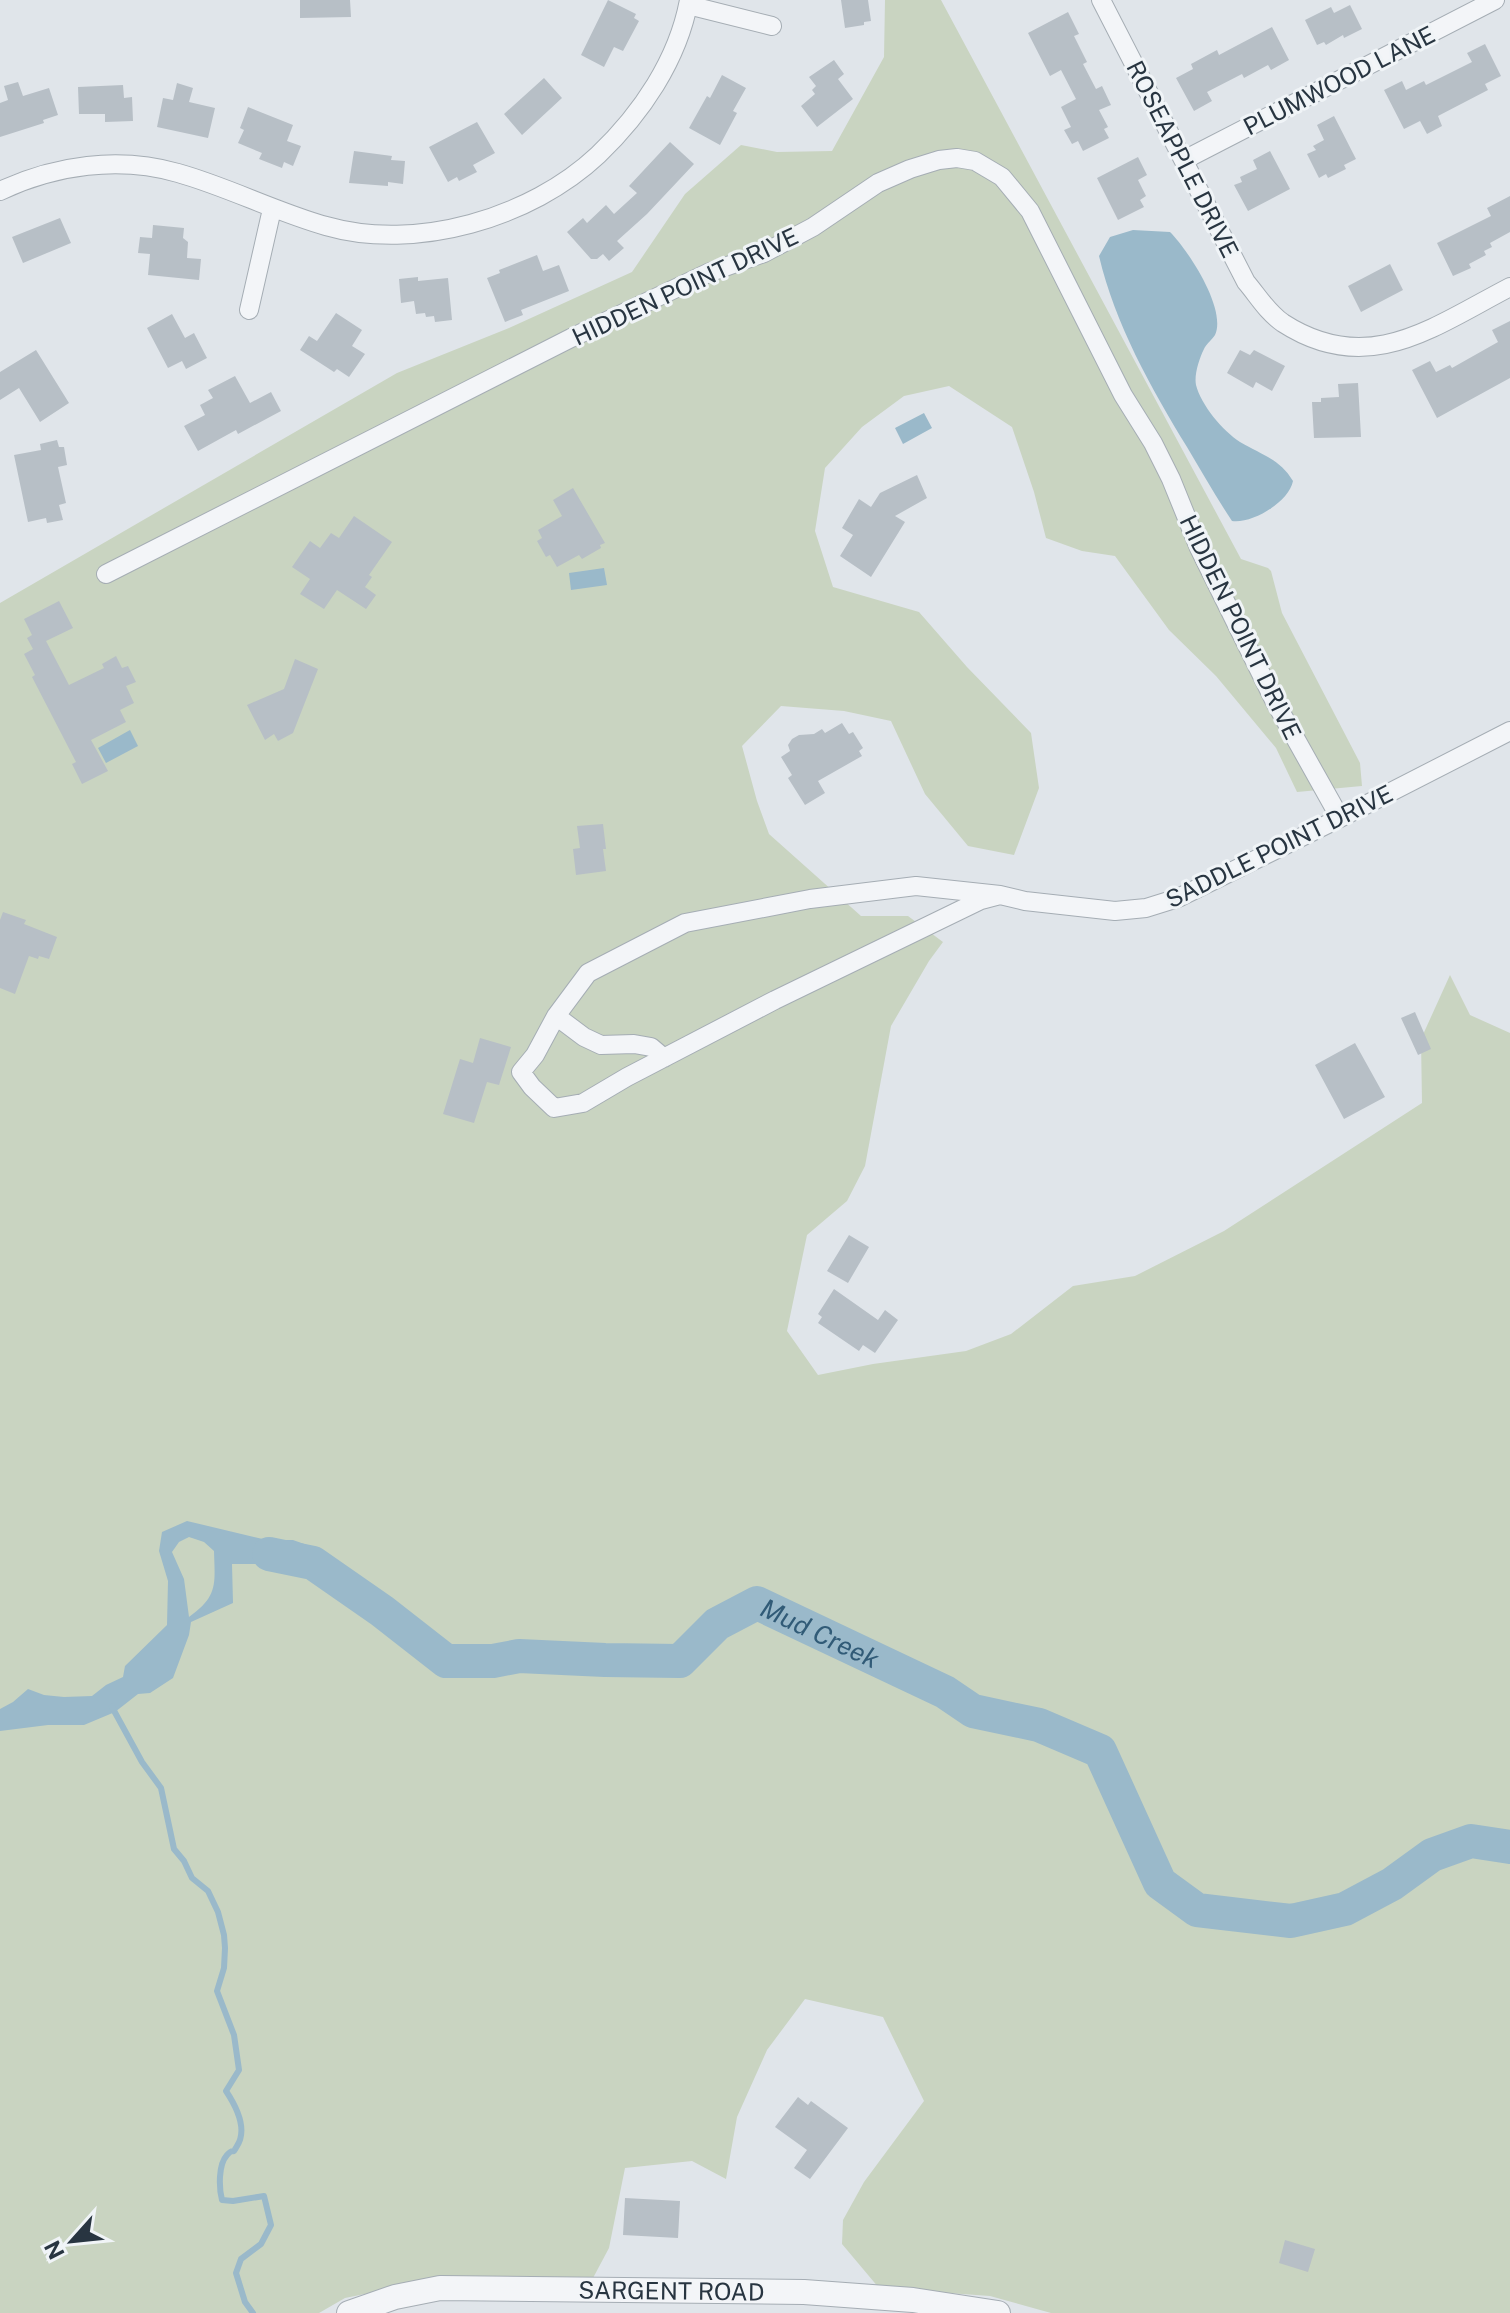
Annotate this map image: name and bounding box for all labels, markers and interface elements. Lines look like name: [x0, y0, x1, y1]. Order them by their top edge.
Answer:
street label: PLUMWOOD LANE: [1239, 20, 1439, 140]
street label: ROSEAPPLE DRIVE: [1121, 56, 1245, 262]
street label: HIDDEN POINT DRIVE: [568, 221, 802, 351]
street label: HIDDEN POINT DRIVE: [1174, 510, 1308, 744]
street label: SADDLE POINT DRIVE: [1161, 779, 1397, 913]
water label: Mud Creek: [756, 1592, 884, 1674]
north arrow: [32, 2201, 112, 2281]
text: N: [39, 2237, 70, 2264]
street label: SARGENT ROAD: [578, 2276, 765, 2306]

